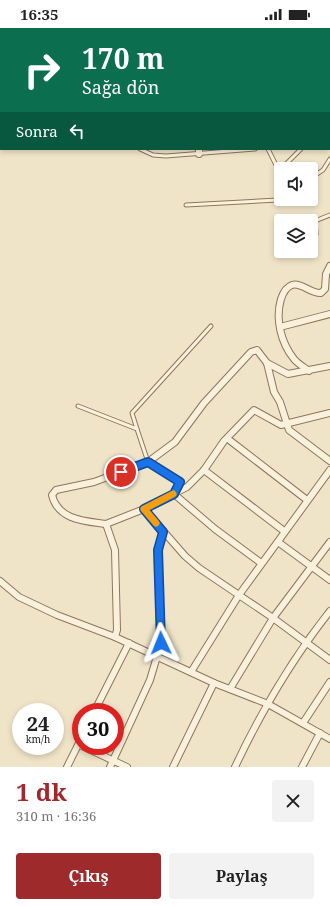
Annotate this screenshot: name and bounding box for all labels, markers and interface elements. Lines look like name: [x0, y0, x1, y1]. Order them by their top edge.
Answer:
text: 16:35: [20, 4, 58, 24]
text: 170 m: [82, 39, 164, 77]
icon: right: [16, 44, 68, 96]
text: Sağa dön: [82, 75, 159, 99]
icon: left: [66, 120, 88, 142]
text: Sonra: [16, 121, 58, 141]
map controls: [274, 162, 318, 258]
button: sound: [274, 162, 318, 206]
button: layers: [274, 214, 318, 258]
pin: [104, 455, 138, 489]
icon: arrive: [110, 461, 132, 483]
position arrow: [140, 622, 182, 664]
speed limit sign: 30: [72, 703, 124, 755]
text: 24: [27, 710, 49, 737]
text: km/h: [26, 732, 50, 746]
text: 1 dk: [16, 775, 67, 808]
button: close: [272, 780, 314, 822]
text: 310 m · 16:36: [16, 807, 96, 825]
button: Çıkış: [16, 853, 161, 899]
button: Paylaş: [169, 853, 314, 899]

